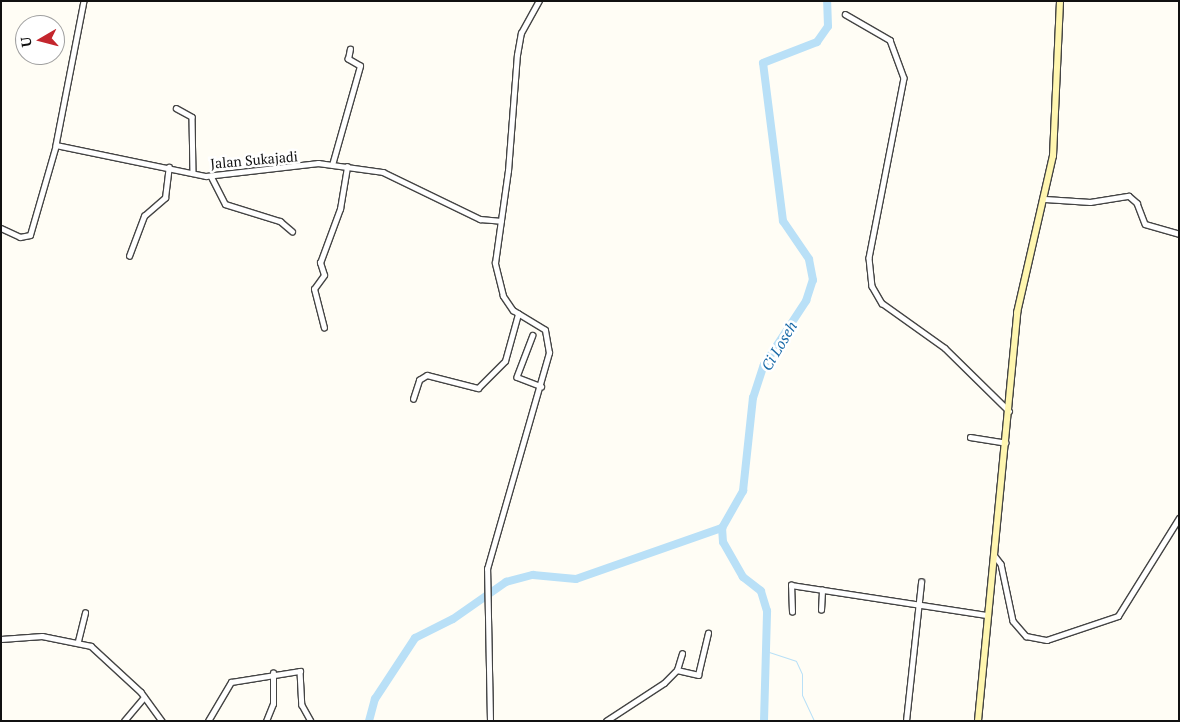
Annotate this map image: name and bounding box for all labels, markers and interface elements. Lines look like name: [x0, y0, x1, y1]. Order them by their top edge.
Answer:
north arrow: [15, 15, 65, 65]
text: U: [16, 36, 36, 48]
street label: Jalan Sukajadi: [210, 148, 298, 172]
water label: Ci Loseh: [757, 318, 801, 374]

